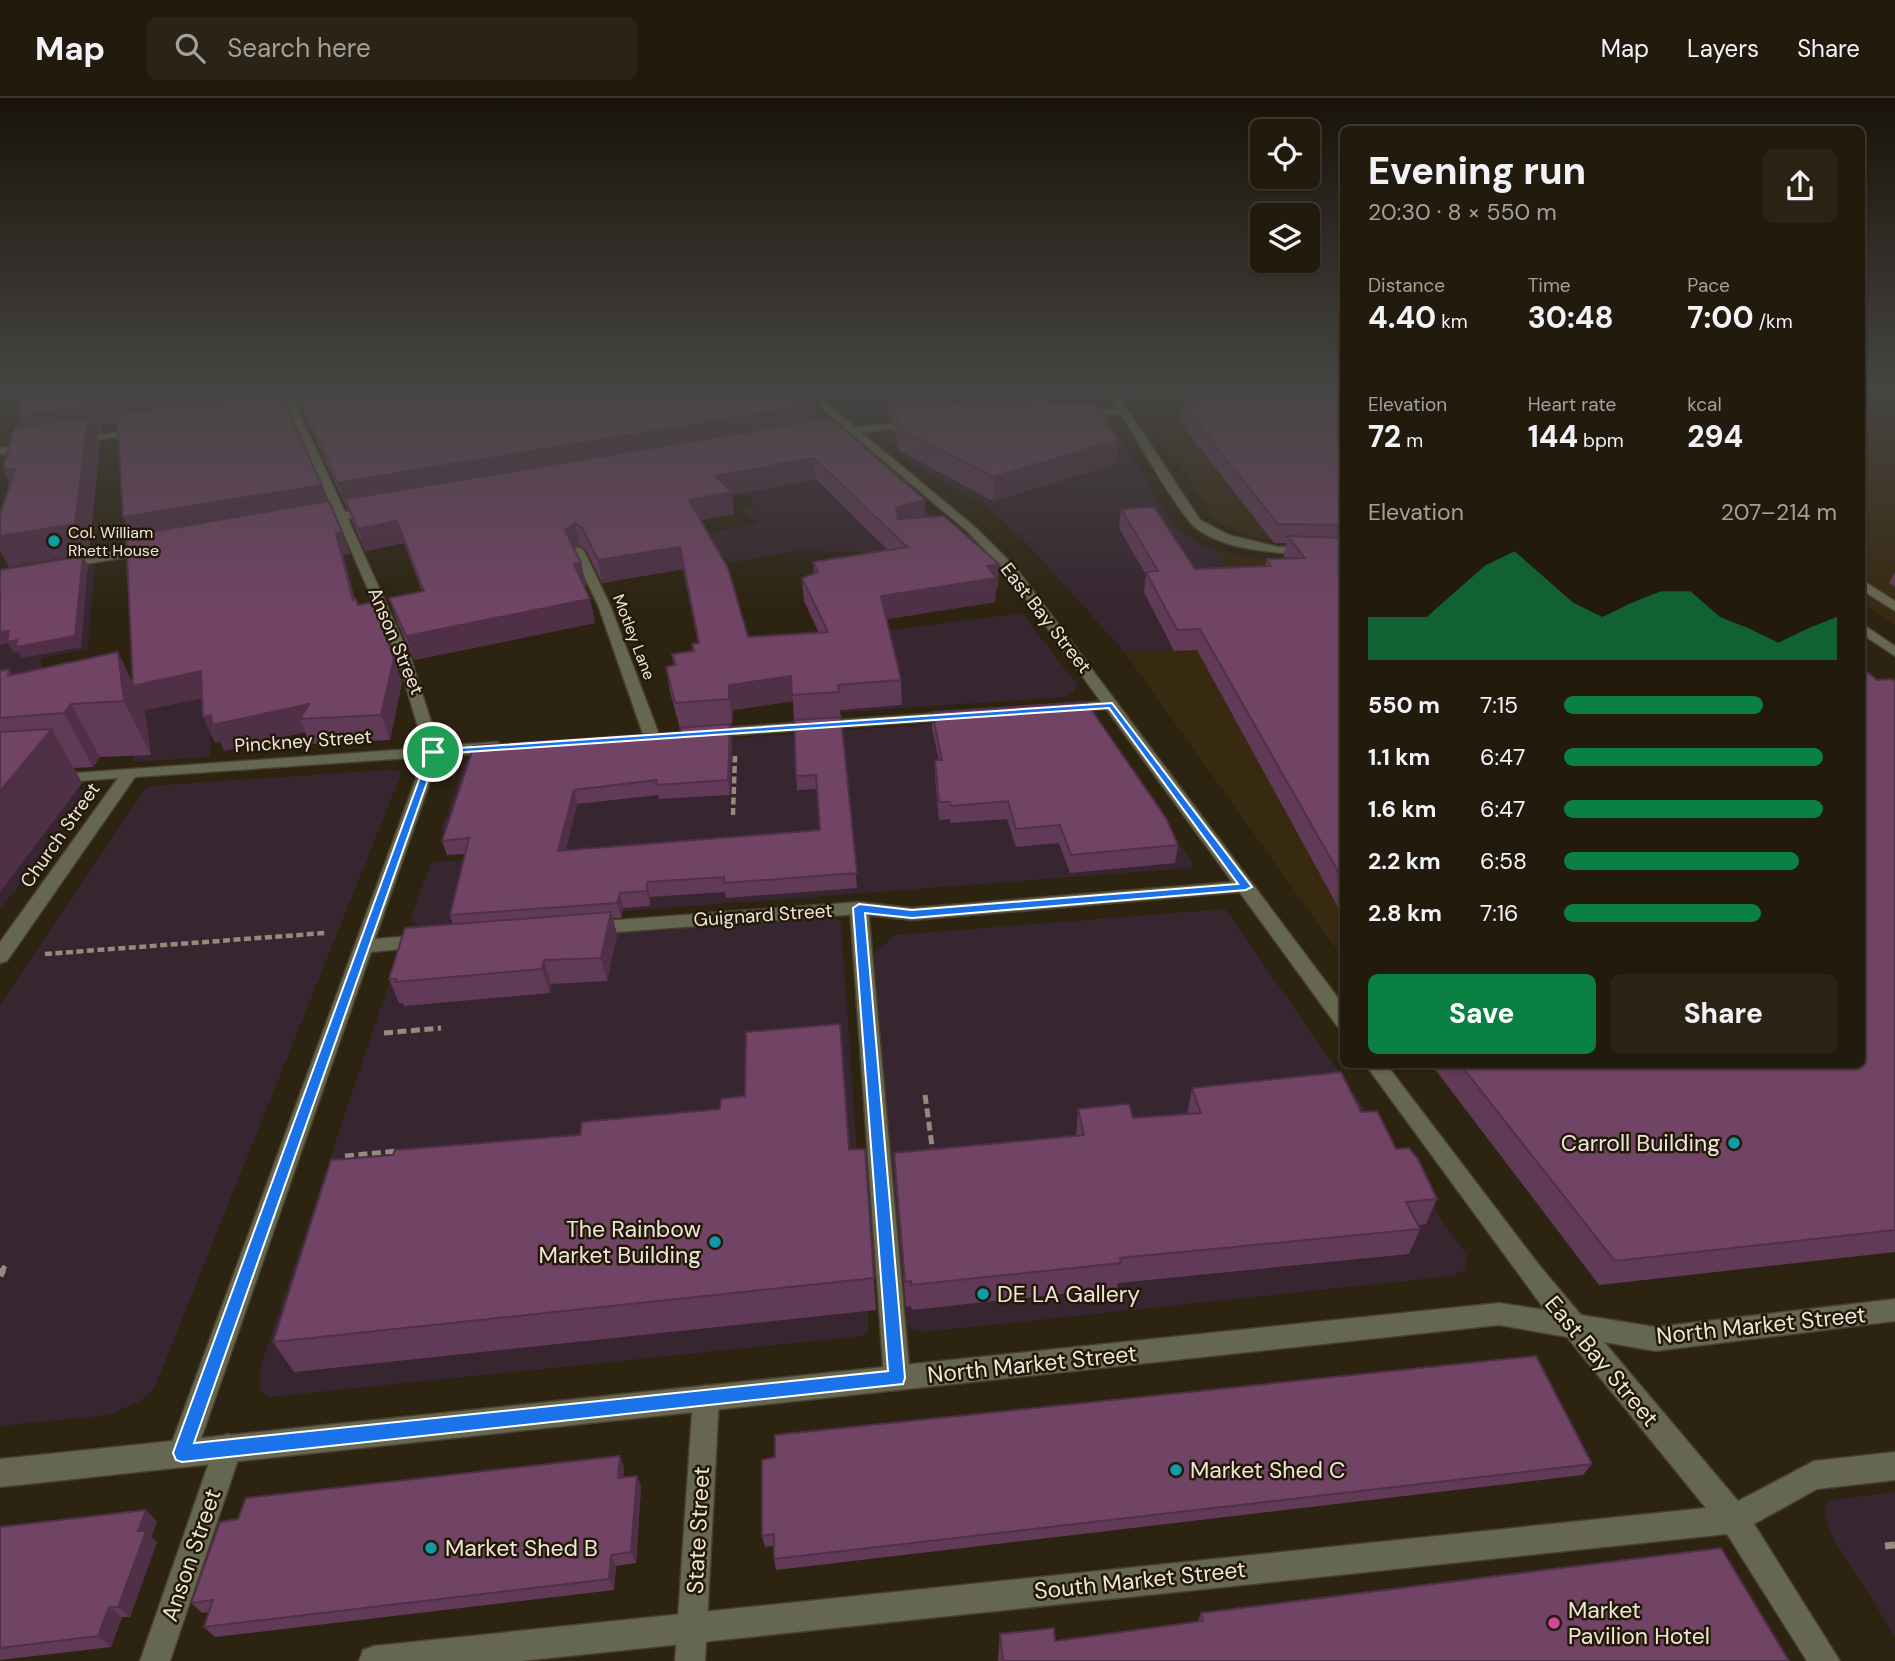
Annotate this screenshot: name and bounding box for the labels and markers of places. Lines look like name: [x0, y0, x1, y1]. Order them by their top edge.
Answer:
place label: Col. William Rhett House: [68, 522, 159, 561]
marker: Col. William Rhett House: [46, 533, 62, 549]
pin: [403, 722, 463, 782]
place label: Carroll Building: [1561, 1128, 1720, 1158]
marker: Carroll Building: [1726, 1135, 1742, 1151]
place label: The Rainbow Market Building: [538, 1214, 701, 1270]
marker: The Rainbow Market Building: [707, 1234, 723, 1250]
place label: DE LA Gallery: [997, 1279, 1140, 1309]
marker: DE LA Gallery: [975, 1286, 991, 1302]
place label: Market Shed C: [1190, 1455, 1346, 1485]
marker: Market Shed C: [1168, 1462, 1184, 1478]
place label: Market Shed B: [445, 1533, 598, 1563]
marker: Market Shed B: [423, 1540, 439, 1556]
place label: Market Pavilion Hotel: [1568, 1595, 1710, 1651]
marker: Market Pavilion Hotel: [1546, 1615, 1562, 1631]

